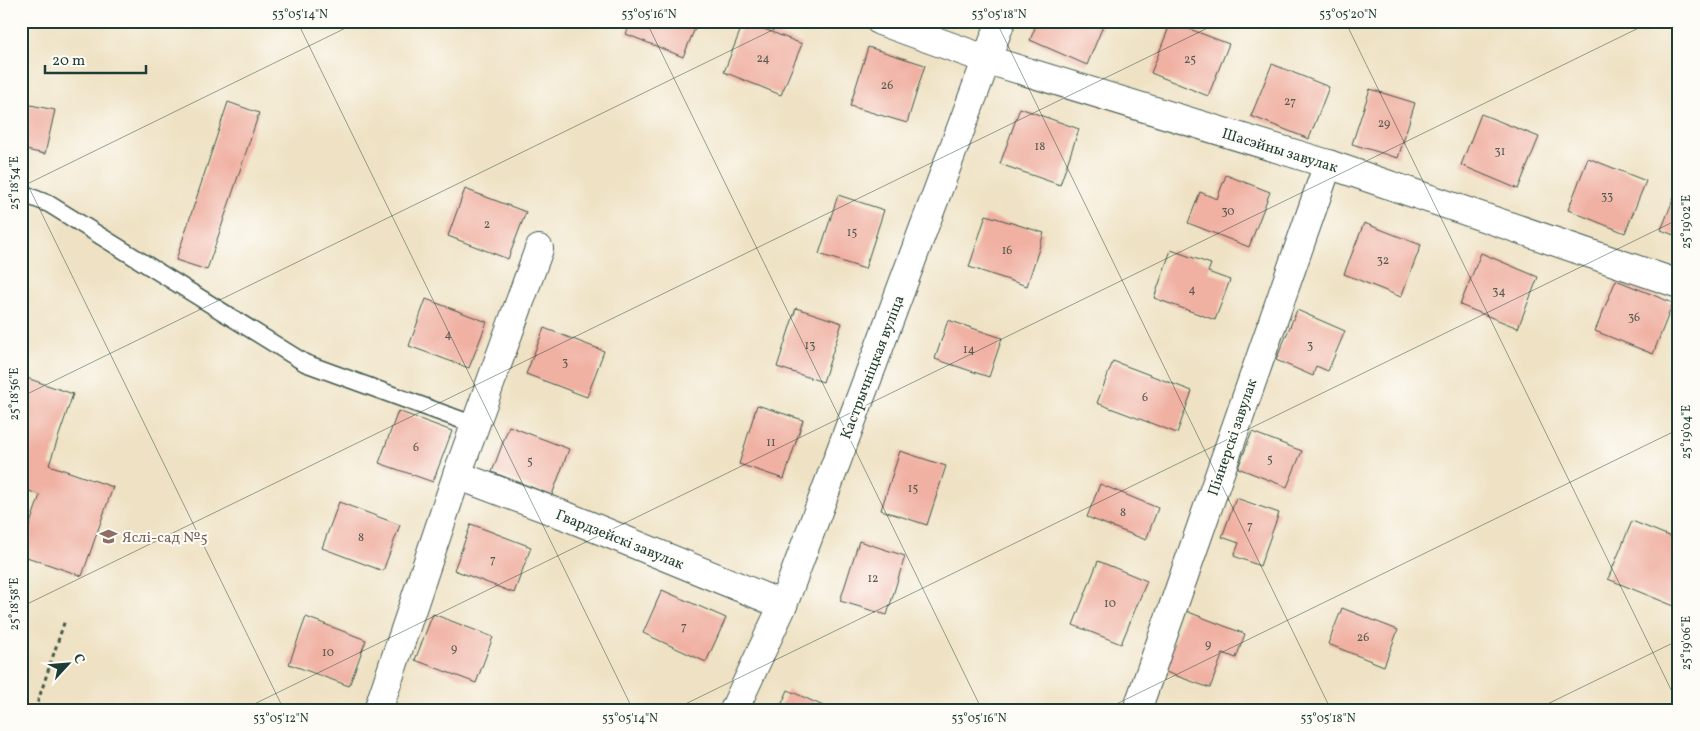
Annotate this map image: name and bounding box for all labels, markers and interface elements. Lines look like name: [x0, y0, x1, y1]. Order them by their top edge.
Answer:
text: 53°05'14"N: [272, 7, 328, 23]
text: 53°05'16"N: [621, 7, 677, 23]
text: 53°05'18"N: [971, 7, 1027, 23]
text: 53°05'20"N: [1319, 7, 1377, 23]
scale bar: [45, 42, 146, 74]
text: 20 m: [52, 51, 85, 72]
house number: 24: [756, 51, 770, 67]
house number: 25: [1184, 52, 1196, 68]
house number: 26: [881, 78, 893, 94]
house number: 27: [1284, 94, 1296, 110]
house number: 29: [1378, 116, 1390, 132]
street label: Шасэйны завулак: [1219, 124, 1340, 179]
house number: 18: [1035, 139, 1045, 155]
house number: 31: [1495, 144, 1505, 160]
text: 25°18'54"E: [7, 156, 23, 210]
house number: 33: [1601, 189, 1613, 205]
text: 25°19'02"E: [1679, 195, 1695, 249]
house number: 30: [1221, 204, 1235, 220]
house number: 2: [484, 217, 490, 233]
house number: 15: [847, 225, 857, 241]
house number: 16: [1002, 243, 1012, 259]
house number: 32: [1377, 253, 1389, 269]
house number: 4: [1188, 282, 1196, 298]
house number: 34: [1492, 284, 1506, 300]
street label: Кастрычніцкая вуліца: [836, 293, 911, 443]
house number: 36: [1628, 310, 1640, 326]
house number: 4: [444, 327, 452, 343]
house number: 13: [805, 338, 815, 354]
house number: 3: [1307, 338, 1313, 354]
house number: 14: [963, 342, 975, 358]
house number: 3: [562, 355, 568, 371]
text: 25°18'56"E: [7, 367, 23, 421]
street label: Піянерскі завулак: [1203, 376, 1263, 499]
house number: 6: [1142, 390, 1148, 406]
text: 25°19'04"E: [1679, 405, 1695, 459]
house number: 11: [766, 435, 776, 451]
house number: 6: [413, 440, 419, 456]
house number: 5: [1267, 452, 1273, 468]
house number: 5: [527, 454, 533, 470]
house number: 15: [908, 481, 918, 497]
street label: Гвардзейскі завулак: [552, 505, 687, 576]
house number: 8: [1120, 505, 1126, 521]
house number: 7: [1247, 518, 1253, 534]
school or university icon: Яслі-сад №5: [98, 527, 118, 547]
place label: Яслі-сад №5: [122, 528, 208, 549]
house number: 8: [358, 530, 364, 546]
house number: 7: [490, 552, 496, 568]
house number: 12: [867, 571, 879, 587]
text: 25°18'58"E: [7, 577, 23, 631]
house number: 10: [1104, 596, 1116, 612]
text: 25°19'06"E: [1679, 616, 1695, 670]
house number: 7: [681, 619, 687, 635]
house number: 26: [1357, 630, 1369, 646]
house number: 9: [1205, 637, 1211, 653]
north arrow: [42, 638, 92, 688]
house number: 9: [451, 641, 457, 657]
house number: 10: [322, 645, 334, 661]
text: С: [68, 651, 89, 667]
text: 53°05'12"N: [253, 711, 309, 727]
text: 53°05'14"N: [602, 711, 658, 727]
text: 53°05'16"N: [951, 711, 1007, 727]
text: 53°05'18"N: [1300, 711, 1356, 727]

